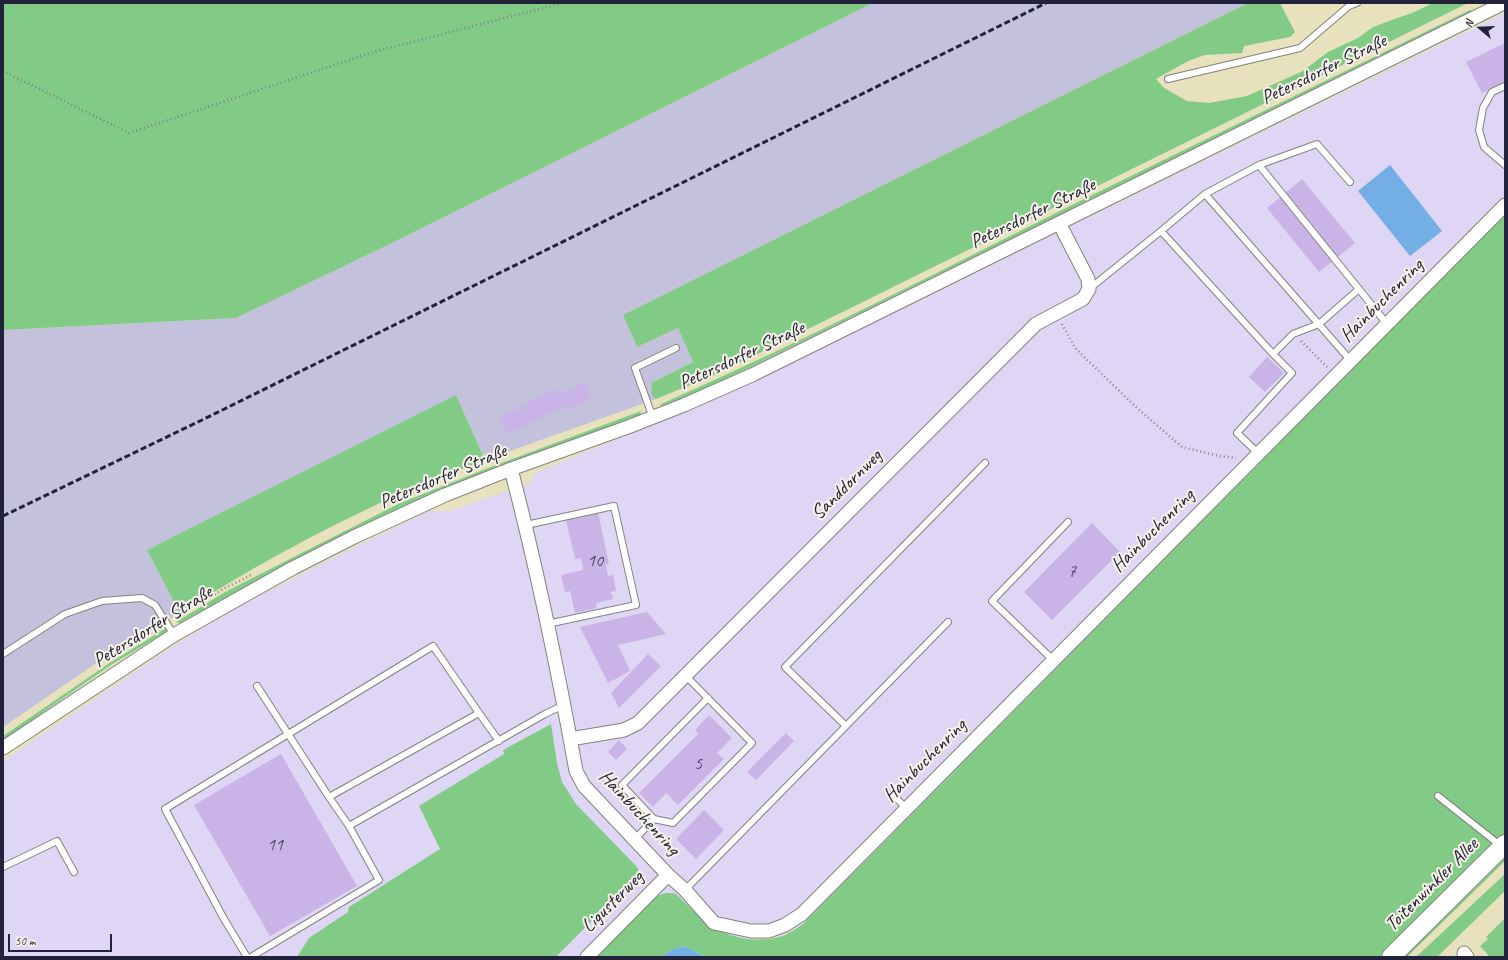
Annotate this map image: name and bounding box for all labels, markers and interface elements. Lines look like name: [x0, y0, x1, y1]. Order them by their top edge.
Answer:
north arrow: [1460, 8, 1500, 48]
text: N: [1461, 19, 1476, 30]
street label: Petersdorfer Straße: [1258, 29, 1390, 111]
street label: Petersdorfer Straße: [967, 173, 1099, 255]
street label: Hainbuchenring: [1335, 254, 1429, 348]
street label: Petersdorfer Straße: [675, 316, 809, 396]
street label: Petersdorfer Straße: [376, 439, 510, 515]
street label: Sanddornweg: [807, 445, 887, 525]
street label: Hainbuchenring: [1106, 484, 1200, 578]
house number: 10: [587, 550, 603, 572]
house number: 7: [1068, 561, 1076, 583]
street label: Petersdorfer Straße: [89, 581, 217, 673]
street label: Hainbuchenring: [878, 714, 972, 808]
house number: 5: [694, 753, 702, 775]
street label: Hainbuchenring: [593, 765, 685, 861]
street label: Toitenwinkler Allee: [1380, 833, 1484, 937]
house number: 11: [267, 834, 283, 856]
street label: Ligusterweg: [577, 866, 649, 938]
scale bar: [10, 926, 114, 952]
text: 50 m: [15, 933, 35, 949]

